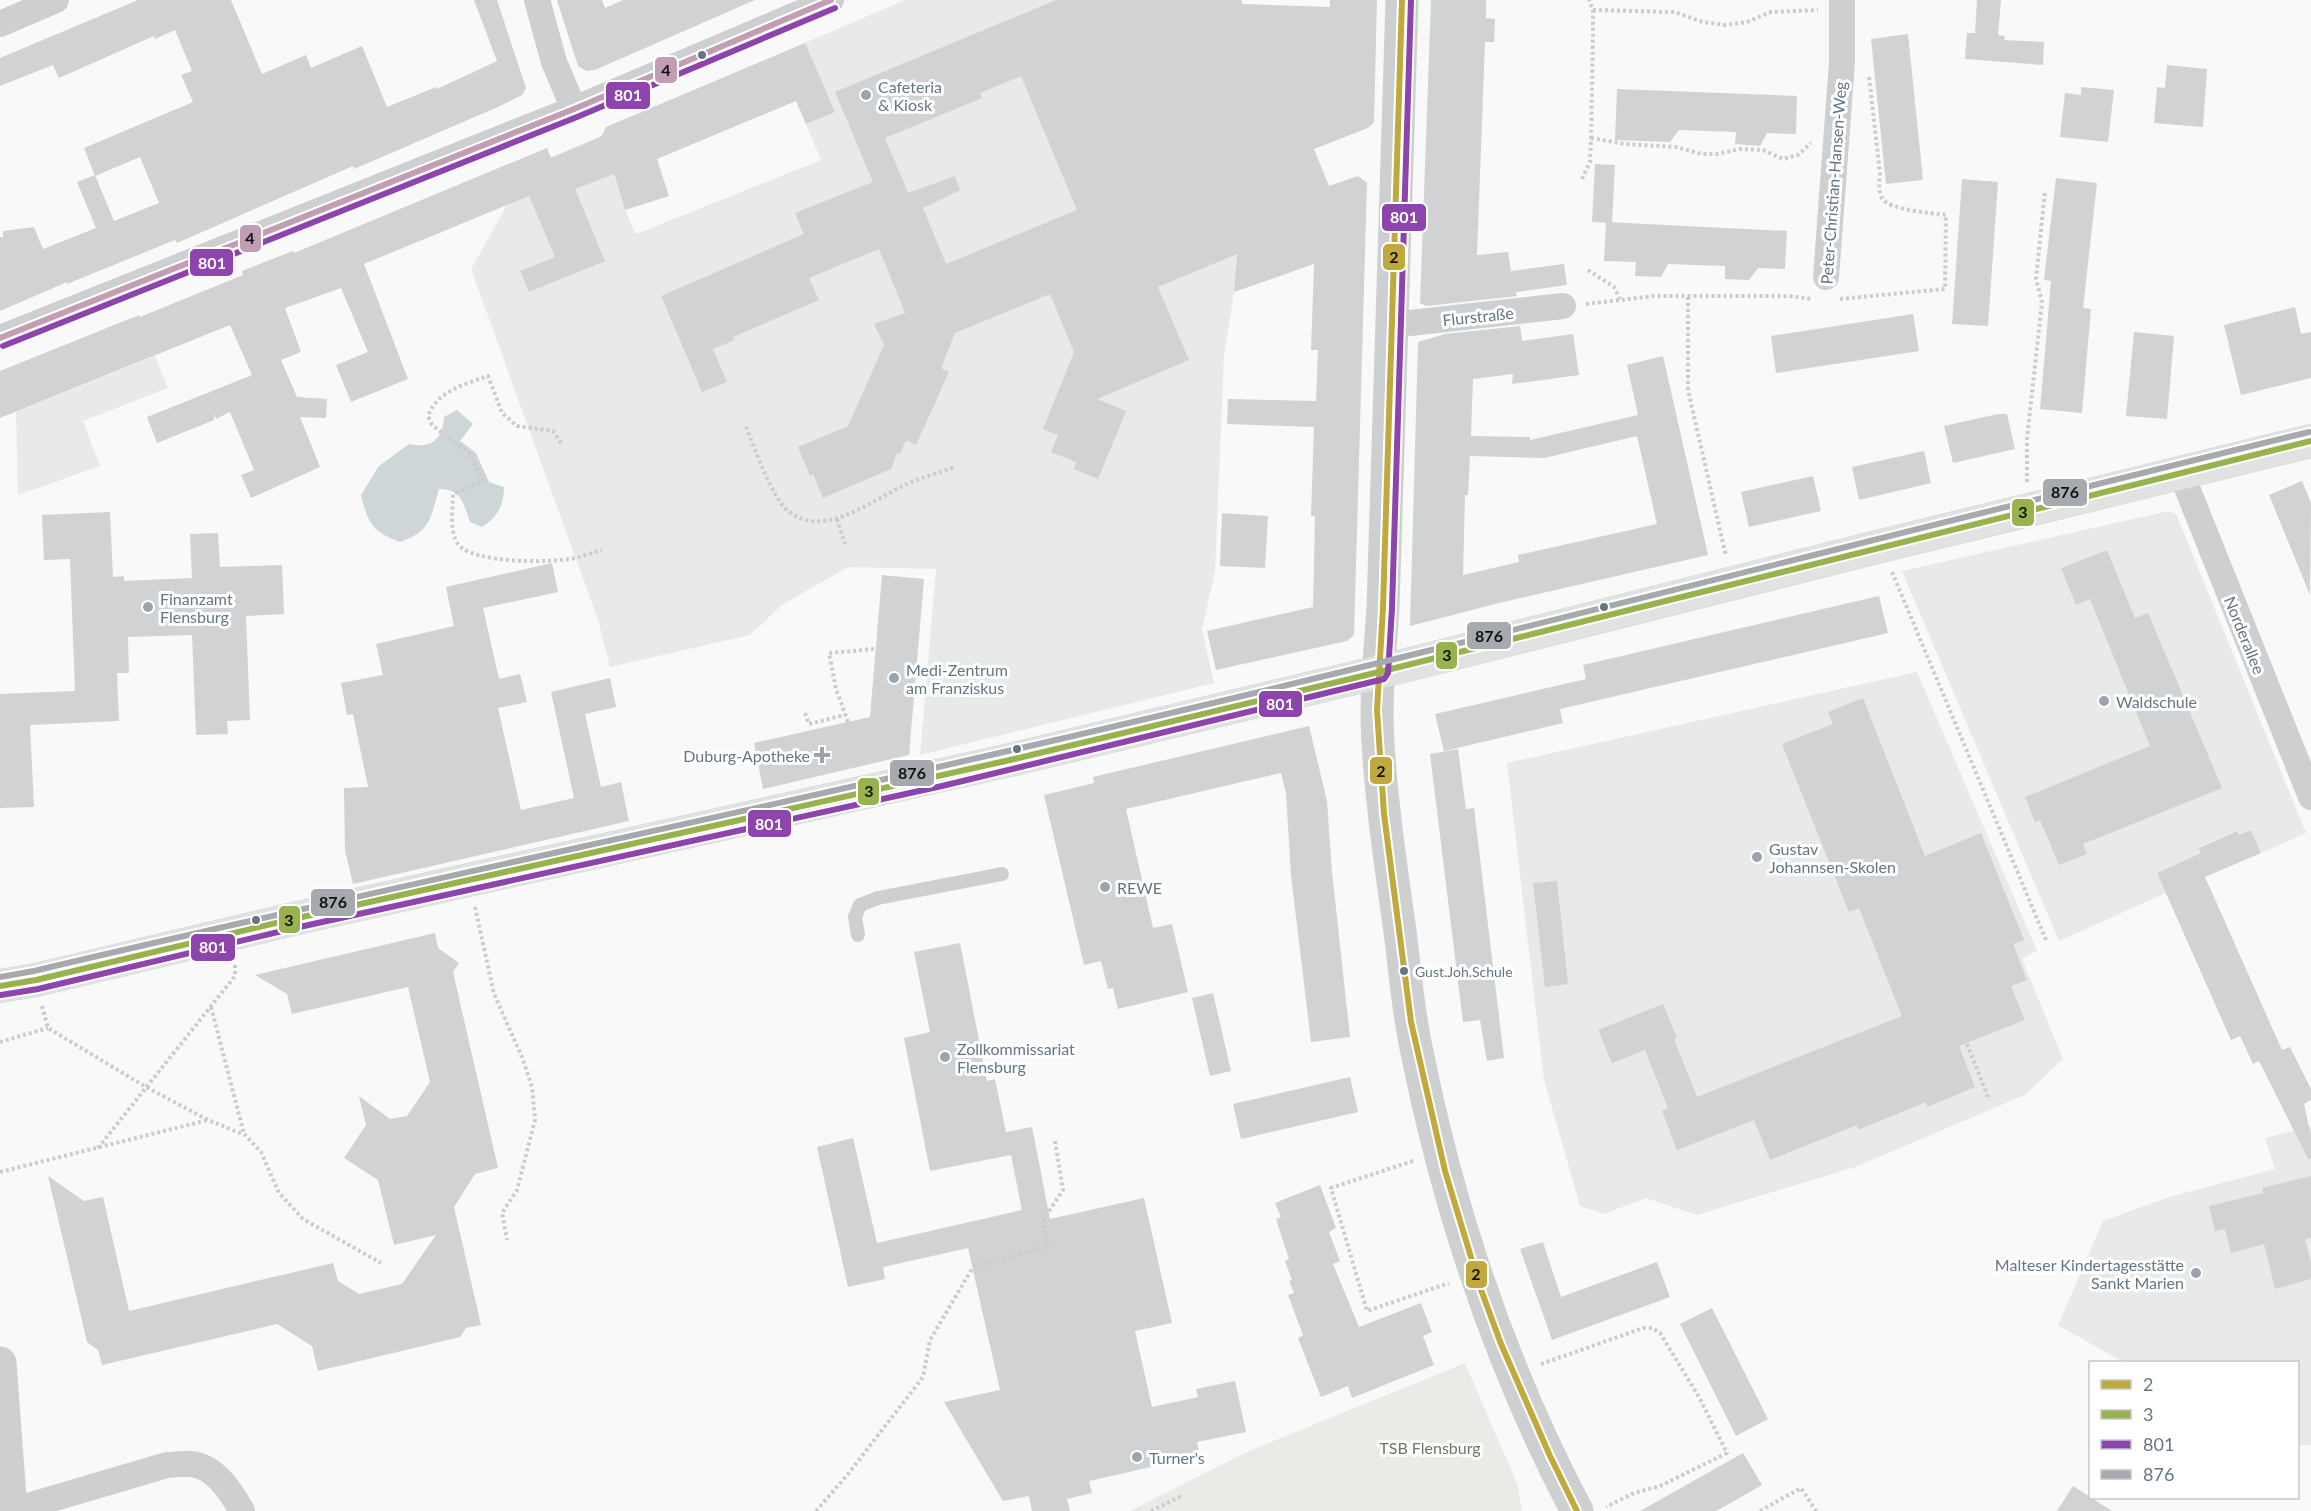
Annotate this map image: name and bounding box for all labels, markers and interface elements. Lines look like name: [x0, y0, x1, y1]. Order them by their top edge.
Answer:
unlabelled marker: [696, 49, 708, 61]
line badge: 4: [654, 56, 678, 84]
text: 4: [661, 60, 671, 79]
place label: Cafeteria & Kiosk: [878, 77, 942, 114]
line badge: 801: [605, 81, 651, 110]
street label: Peter-Christian-Hansen-Weg: [1816, 81, 1850, 285]
text: 801: [614, 85, 642, 104]
marker: Cafeteria & Kiosk: [859, 88, 873, 102]
line badge: 801: [1381, 203, 1427, 232]
text: 801: [1390, 207, 1418, 226]
line badge: 4: [239, 224, 262, 253]
text: 4: [245, 228, 255, 247]
line badge: 2: [1382, 243, 1406, 271]
text: 2: [1389, 247, 1399, 266]
line badge: 801: [189, 248, 234, 277]
text: 801: [198, 253, 226, 272]
street label: Flurstraße: [1441, 303, 1515, 329]
line badge: 876: [2042, 478, 2088, 507]
text: 876: [2051, 482, 2079, 501]
line badge: 3: [2011, 498, 2035, 527]
text: 3: [2018, 502, 2028, 521]
place label: Finanzamt Flensburg: [160, 589, 233, 626]
street label: Norderallee: [2221, 593, 2269, 677]
marker: Finanzamt Flensburg: [141, 600, 155, 614]
unlabelled marker: [1598, 601, 1610, 613]
line badge: 876: [1466, 621, 1512, 650]
text: 876: [1475, 626, 1503, 645]
line badge: 3: [1435, 641, 1458, 670]
text: 3: [1442, 645, 1452, 664]
place label: Medi-Zentrum am Franziskus: [906, 660, 1008, 697]
marker: Medi-Zentrum am Franziskus: [887, 671, 901, 685]
line badge: 801: [1258, 690, 1303, 718]
place label: Waldschule: [2116, 692, 2197, 711]
text: 801: [1266, 694, 1294, 713]
marker: Waldschule: [2097, 694, 2111, 708]
unlabelled marker: [1011, 743, 1023, 755]
place label: Duburg-Apotheke: [683, 746, 810, 765]
marker: Duburg-Apotheke: [815, 748, 829, 762]
line badge: 2: [1369, 756, 1393, 785]
line badge: 876: [889, 759, 935, 787]
text: 2: [1376, 761, 1386, 780]
text: 876: [898, 763, 926, 782]
line badge: 3: [857, 777, 880, 806]
text: 3: [864, 781, 874, 800]
line badge: 801: [747, 809, 792, 838]
text: 801: [755, 814, 783, 833]
place label: Gustav Johannsen-Skolen: [1769, 839, 1896, 876]
marker: Gustav Johannsen-Skolen: [1750, 850, 1764, 864]
place label: REWE: [1117, 878, 1162, 897]
marker: REWE: [1098, 880, 1112, 894]
line badge: 876: [310, 888, 356, 917]
text: 876: [319, 892, 347, 911]
line badge: 3: [278, 905, 301, 934]
text: 3: [284, 910, 294, 929]
unlabelled marker: [250, 914, 262, 926]
line badge: 801: [190, 933, 236, 962]
text: 801: [199, 937, 227, 956]
place label: Gust.Joh.Schule: [1415, 963, 1513, 980]
marker: Gust.Joh.Schule: [1398, 965, 1410, 977]
place label: Zollkommissariat Flensburg: [957, 1039, 1075, 1076]
marker: Zollkommissariat Flensburg: [938, 1050, 952, 1064]
place label: Malteser Kindertagesstätte Sankt Marien: [1995, 1255, 2184, 1292]
line badge: 2: [1465, 1260, 1488, 1289]
text: 2: [1471, 1264, 1481, 1283]
marker: Malteser Kindertagesstätte Sankt Marien: [2189, 1266, 2203, 1280]
legend: [2089, 1361, 2299, 1499]
text: 2: [2143, 1373, 2153, 1395]
text: 3: [2143, 1403, 2153, 1425]
text: 801: [2143, 1433, 2174, 1455]
park label: TSB Flensburg: [1379, 1438, 1481, 1457]
place label: Turner's: [1149, 1448, 1205, 1467]
marker: Turner's: [1130, 1450, 1144, 1464]
text: 876: [2143, 1463, 2174, 1485]

